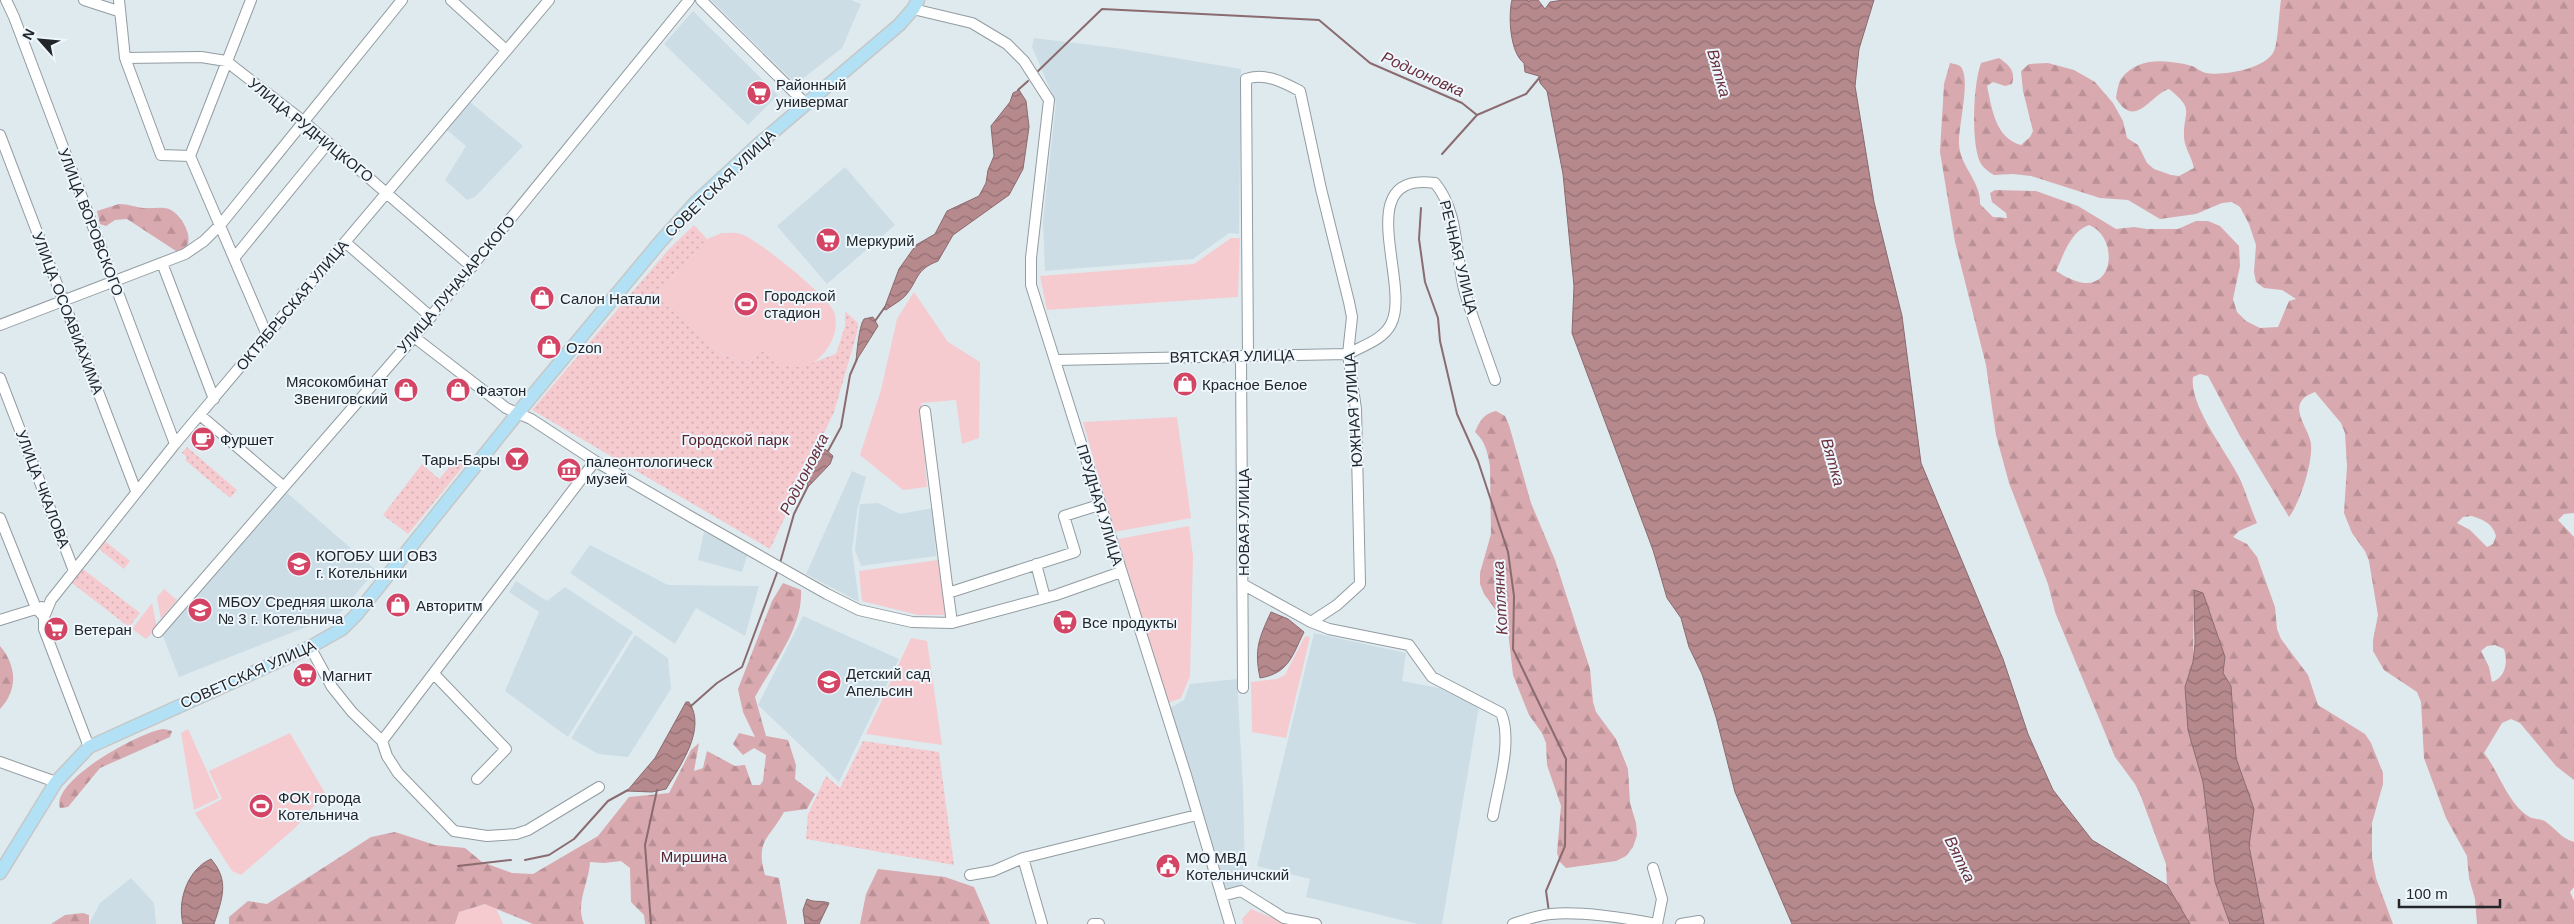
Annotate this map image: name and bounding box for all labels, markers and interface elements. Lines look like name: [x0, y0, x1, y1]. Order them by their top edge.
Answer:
north arrow: [15, 15, 65, 65]
text: N: [19, 26, 38, 42]
water label: Вятка: [1704, 47, 1734, 99]
water label: Родионовка: [1379, 48, 1467, 100]
street label: УЛИЦА РУДНИЦКОГО: [245, 74, 377, 186]
place label: Районный универмаг: [776, 76, 849, 110]
supermarket icon: Районный универмаг: [746, 80, 772, 106]
street label: СОВЕТСКАЯ УЛИЦА: [661, 126, 779, 240]
street label: УЛИЦА ВОРОВСКОГО: [55, 146, 127, 298]
street label: РЕЧНАЯ УЛИЦА: [1437, 198, 1481, 316]
street label: УЛИЦА ЛУНАЧАРСКОГО: [394, 212, 518, 356]
supermarket icon: Меркурий: [815, 227, 841, 253]
street label: УЛИЦА ОСОАВИАХИМА: [29, 229, 107, 397]
place label: Меркурий: [846, 232, 915, 249]
street label: ОКТЯБРЬСКАЯ УЛИЦА: [233, 236, 351, 374]
shop icon: Салон Натали: [529, 285, 555, 311]
place label: Городской стадион: [764, 287, 836, 321]
place label: Салон Натали: [560, 290, 660, 307]
sports icon: Городской стадион: [733, 291, 759, 317]
shop icon: Ozon: [536, 334, 562, 360]
place label: Ozon: [566, 339, 602, 356]
street label: ВЯТСКАЯ УЛИЦА: [1169, 346, 1295, 366]
street label: ЮЖНАЯ УЛИЦА: [1340, 352, 1366, 468]
shop icon: Красное Белое: [1172, 371, 1198, 397]
place label: Мясокомбинат Звениговский: [286, 373, 388, 407]
place label: Красное Белое: [1202, 376, 1307, 393]
shop icon: Мясокомбинат Звениговский: [393, 377, 419, 403]
shop icon: Фаэтон: [445, 377, 471, 403]
place label: Фаэтон: [476, 382, 526, 399]
cafe icon: Фуршет: [190, 426, 216, 452]
street label: УЛИЦА ЧКАЛОВА: [13, 428, 73, 550]
place label: Фуршет: [220, 431, 274, 448]
park label: Городской парк: [681, 431, 789, 448]
water label: Родионовка: [776, 431, 832, 517]
water label: Вятка: [1818, 436, 1848, 488]
street label: ПРУДНАЯ УЛИЦА: [1073, 442, 1127, 568]
bar icon: Тары-Бары: [504, 446, 530, 472]
place label: Тары-Бары: [422, 451, 500, 468]
place label: палеонтологическ музей: [586, 453, 713, 487]
museum icon: палеонтологическ музей: [556, 457, 582, 483]
street label: НОВАЯ УЛИЦА: [1235, 468, 1252, 576]
place label: КОГОБУ ШИ ОВЗ г. Котельники: [316, 547, 437, 581]
school or university icon: КОГОБУ ШИ ОВЗ г. Котельники: [286, 551, 312, 577]
water label: Котлянка: [1490, 560, 1510, 635]
shop icon: Авторитм: [385, 592, 411, 618]
place label: МБОУ Средняя школа № 3 г. Котельнича: [218, 593, 374, 627]
school or university icon: МБОУ Средняя школа № 3 г. Котельнича: [187, 597, 213, 623]
place label: Авторитм: [416, 597, 483, 614]
supermarket icon: Все продукты: [1052, 609, 1078, 635]
place label: Все продукты: [1082, 614, 1177, 631]
supermarket icon: Ветеран: [43, 616, 69, 642]
place label: Ветеран: [74, 621, 132, 638]
street label: СОВЕТСКАЯ УЛИЦА: [178, 636, 318, 712]
supermarket icon: Магнит: [292, 662, 318, 688]
place label: Детский сад Апельсин: [846, 665, 931, 699]
place label: Магнит: [322, 667, 372, 684]
school or university icon: Детский сад Апельсин: [816, 669, 842, 695]
place label: ФОК города Котельнича: [278, 789, 362, 823]
sports icon: ФОК города Котельнича: [248, 793, 274, 819]
water label: Вятка: [1942, 833, 1978, 885]
park label: Миршина: [661, 848, 728, 865]
place label: МО МВД Котельничский: [1186, 849, 1289, 883]
public building icon: МО МВД Котельничский: [1155, 853, 1181, 879]
scale bar: [2399, 876, 2500, 908]
text: 100 m: [2406, 885, 2448, 902]

